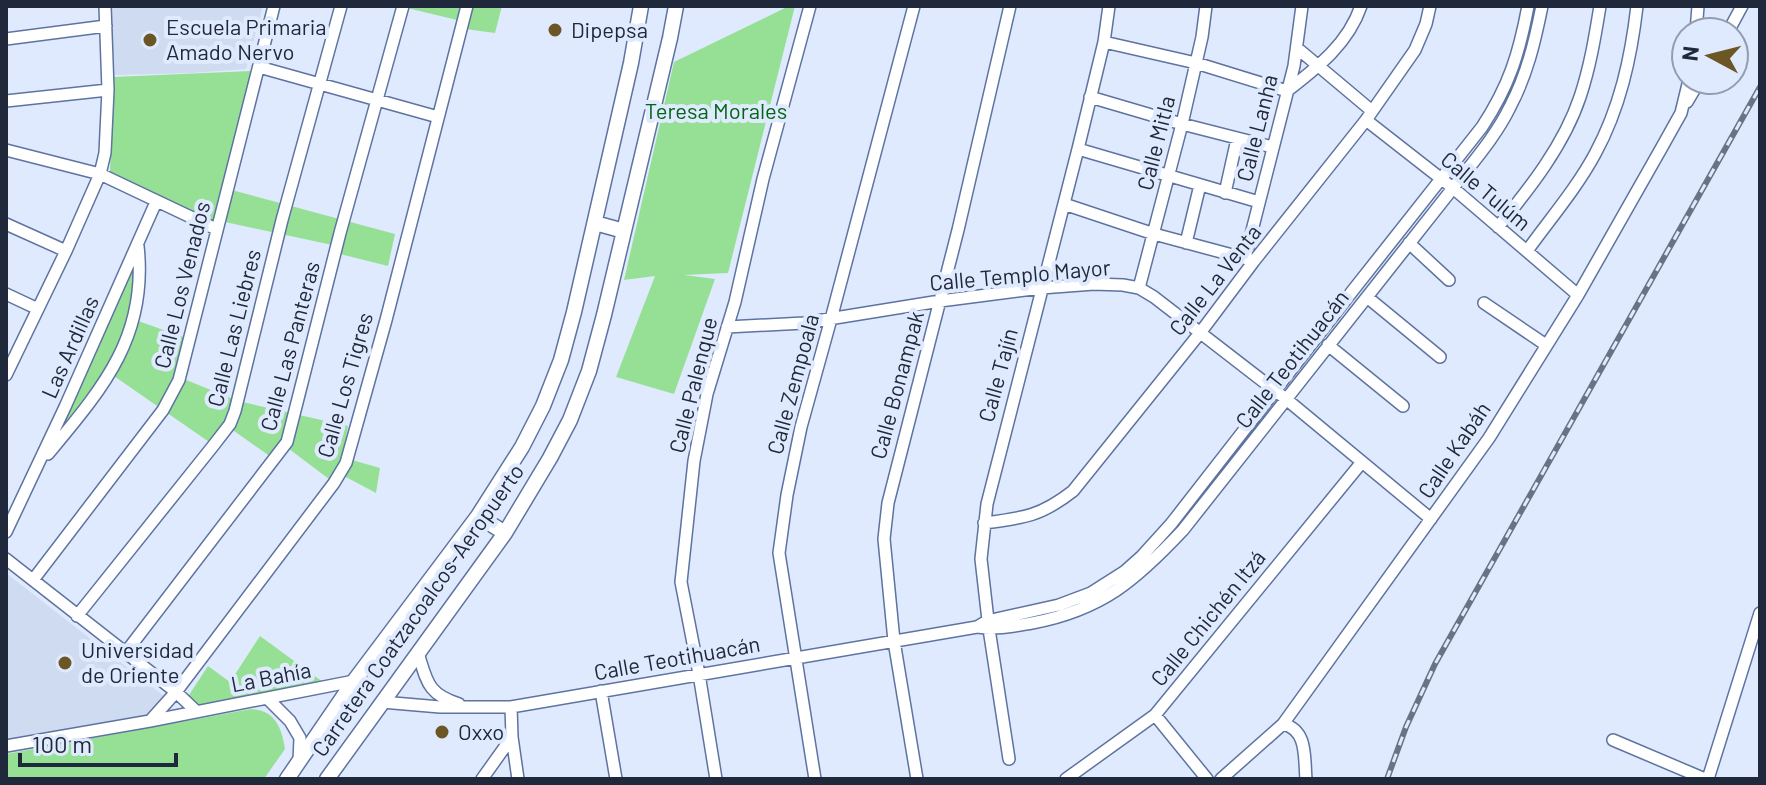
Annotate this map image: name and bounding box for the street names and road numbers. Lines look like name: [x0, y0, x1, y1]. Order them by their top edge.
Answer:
street label: Calle Lanha: [1230, 72, 1282, 184]
street label: Calle Mitla: [1131, 93, 1179, 193]
street label: Calle Tulúm: [1436, 145, 1537, 235]
street label: Calle Los Venados: [148, 198, 214, 371]
street label: Calle La Venta: [1163, 219, 1266, 340]
street label: Calle Las Liebres: [201, 246, 265, 409]
street label: Calle Templo Mayor: [928, 253, 1112, 295]
street label: Calle Las Panteras: [254, 258, 324, 433]
street label: Calle Teotihuacán: [1229, 284, 1353, 433]
street label: Las Ardillas: [35, 291, 103, 402]
street label: Calle Bonampak: [864, 308, 928, 462]
street label: Calle Los Tigres: [311, 309, 377, 460]
street label: Calle Zempoala: [761, 311, 823, 457]
street label: Calle Palenque: [663, 314, 721, 455]
street label: Calle Tajín: [972, 325, 1022, 424]
street label: Calle Kabáh: [1412, 396, 1495, 502]
street label: Carretera Coatzacoalcos-Aeropuerto: [306, 458, 529, 761]
street label: Calle Chichén Itzá: [1144, 544, 1270, 691]
street label: Calle Teotihuacán: [592, 630, 762, 684]
street label: La Bahía: [229, 656, 313, 696]

